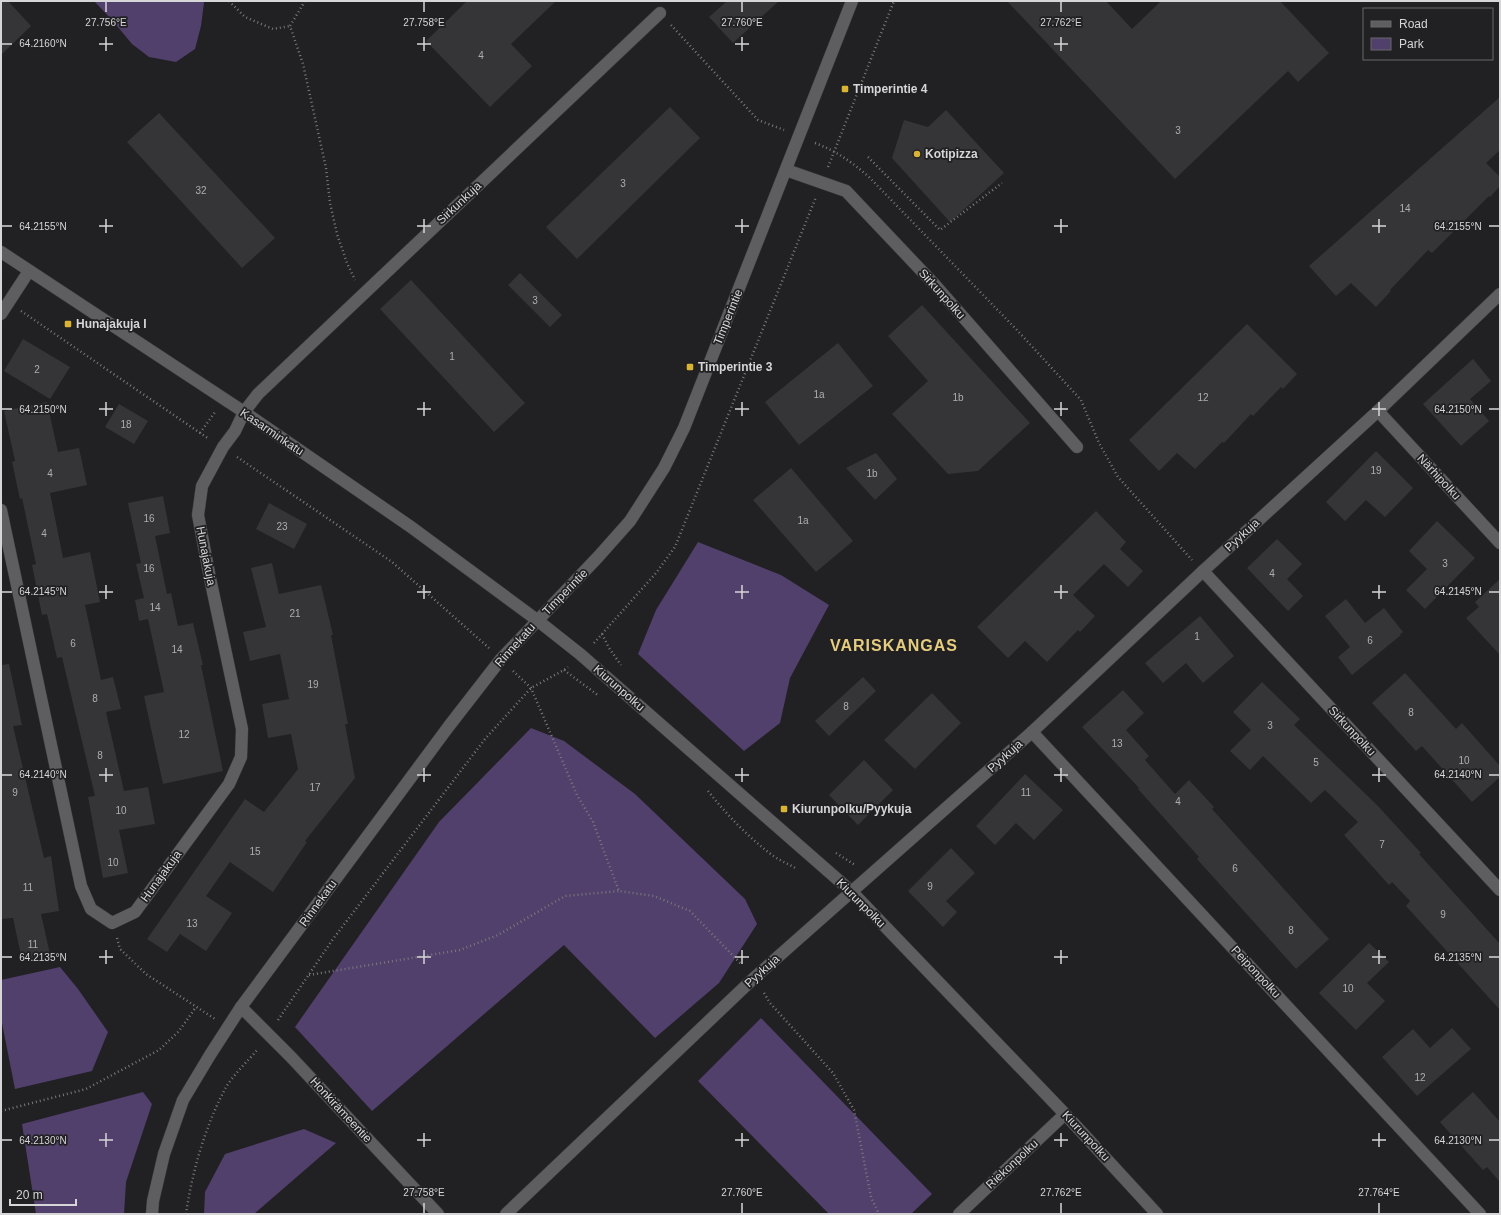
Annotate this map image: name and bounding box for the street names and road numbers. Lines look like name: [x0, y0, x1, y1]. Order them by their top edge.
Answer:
street label: Sirkunkuja: [434, 179, 484, 227]
street label: Sirkunpolku: [916, 266, 968, 322]
street label: Timperintie: [710, 287, 746, 347]
street label: Kasarminkatu: [238, 406, 306, 458]
street label: Närhipolku: [1414, 451, 1464, 503]
street label: Pyykuja: [1222, 515, 1262, 554]
street label: Hunajakuja: [193, 525, 219, 587]
street label: Timperintie: [540, 566, 591, 618]
street label: Rinnekatu: [492, 620, 538, 670]
street label: Kiurunpolku: [590, 662, 648, 714]
street label: Sirkunpolku: [1325, 703, 1379, 759]
street label: Pyykuja: [985, 737, 1026, 775]
street label: Hunajakuja: [138, 847, 184, 904]
street label: Kiurunpolku: [834, 876, 888, 930]
street label: Rinnekatu: [296, 877, 340, 929]
street label: Peiponpolku: [1228, 943, 1284, 1001]
street label: Pyykuja: [742, 952, 783, 990]
street label: Honkirämeentie: [307, 1074, 375, 1146]
street label: Kiurunpolku: [1059, 1108, 1113, 1164]
street label: Riekonpolku: [983, 1136, 1041, 1192]

